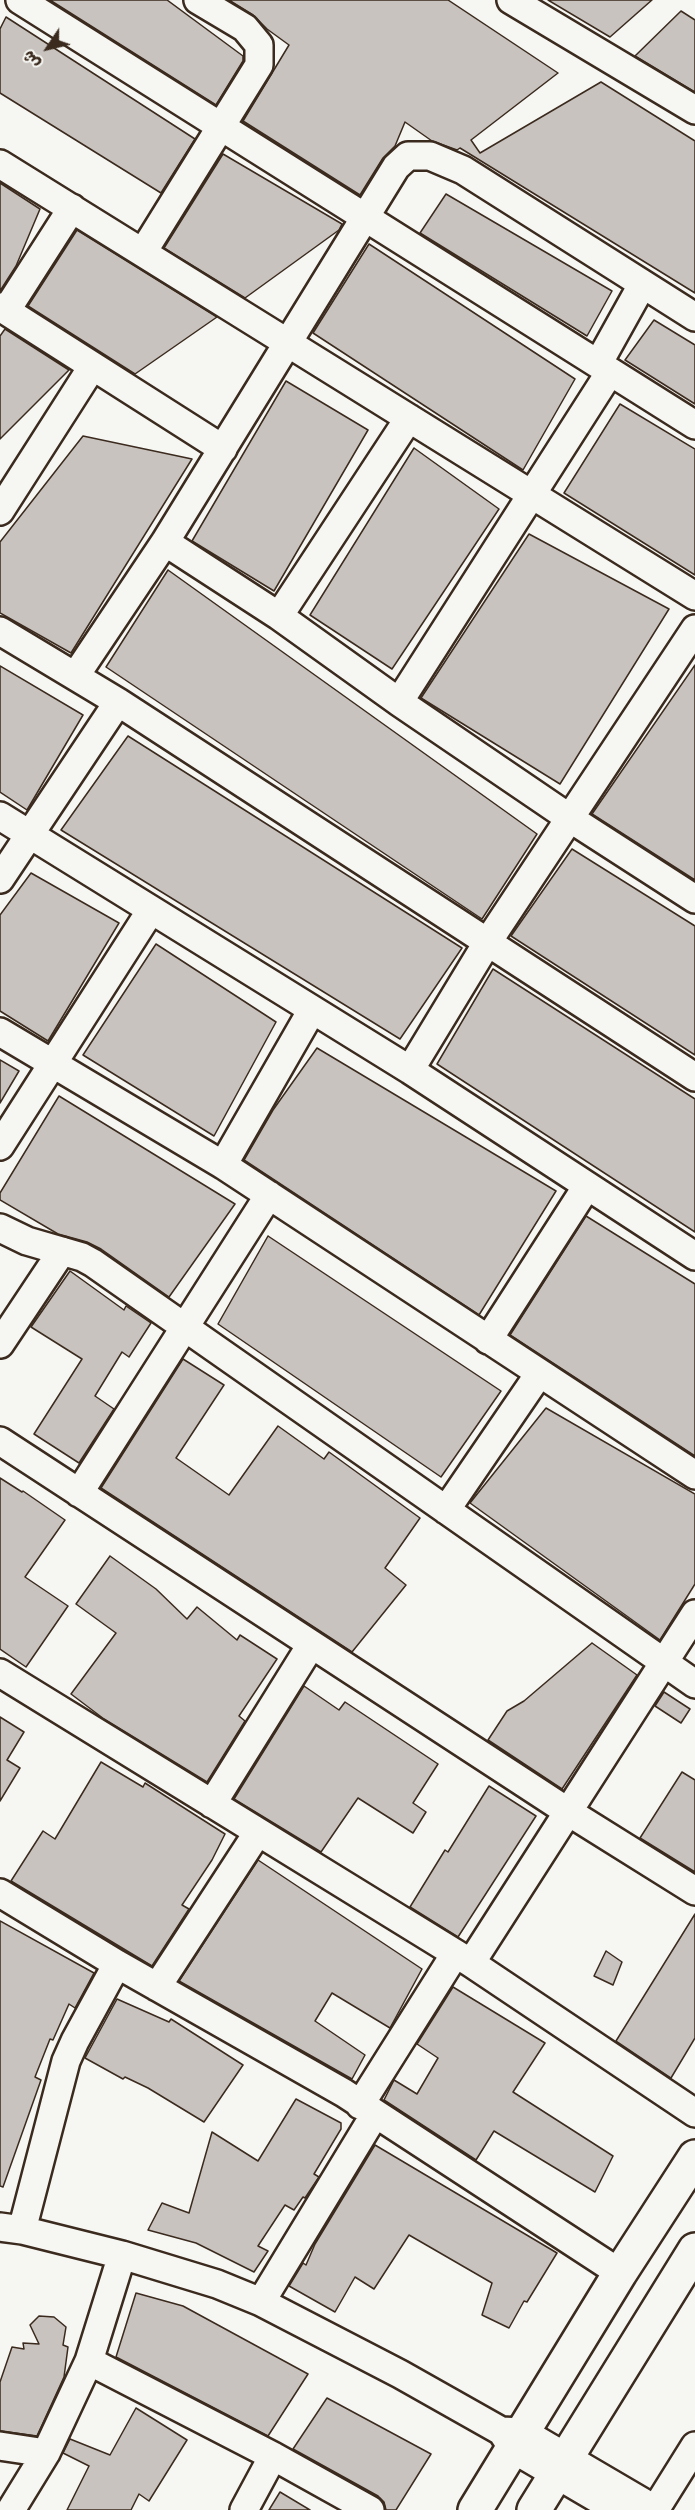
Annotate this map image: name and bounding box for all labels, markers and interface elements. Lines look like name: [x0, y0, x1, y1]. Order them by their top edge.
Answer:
north arrow: [18, 18, 78, 78]
text: ش: [18, 45, 47, 72]

